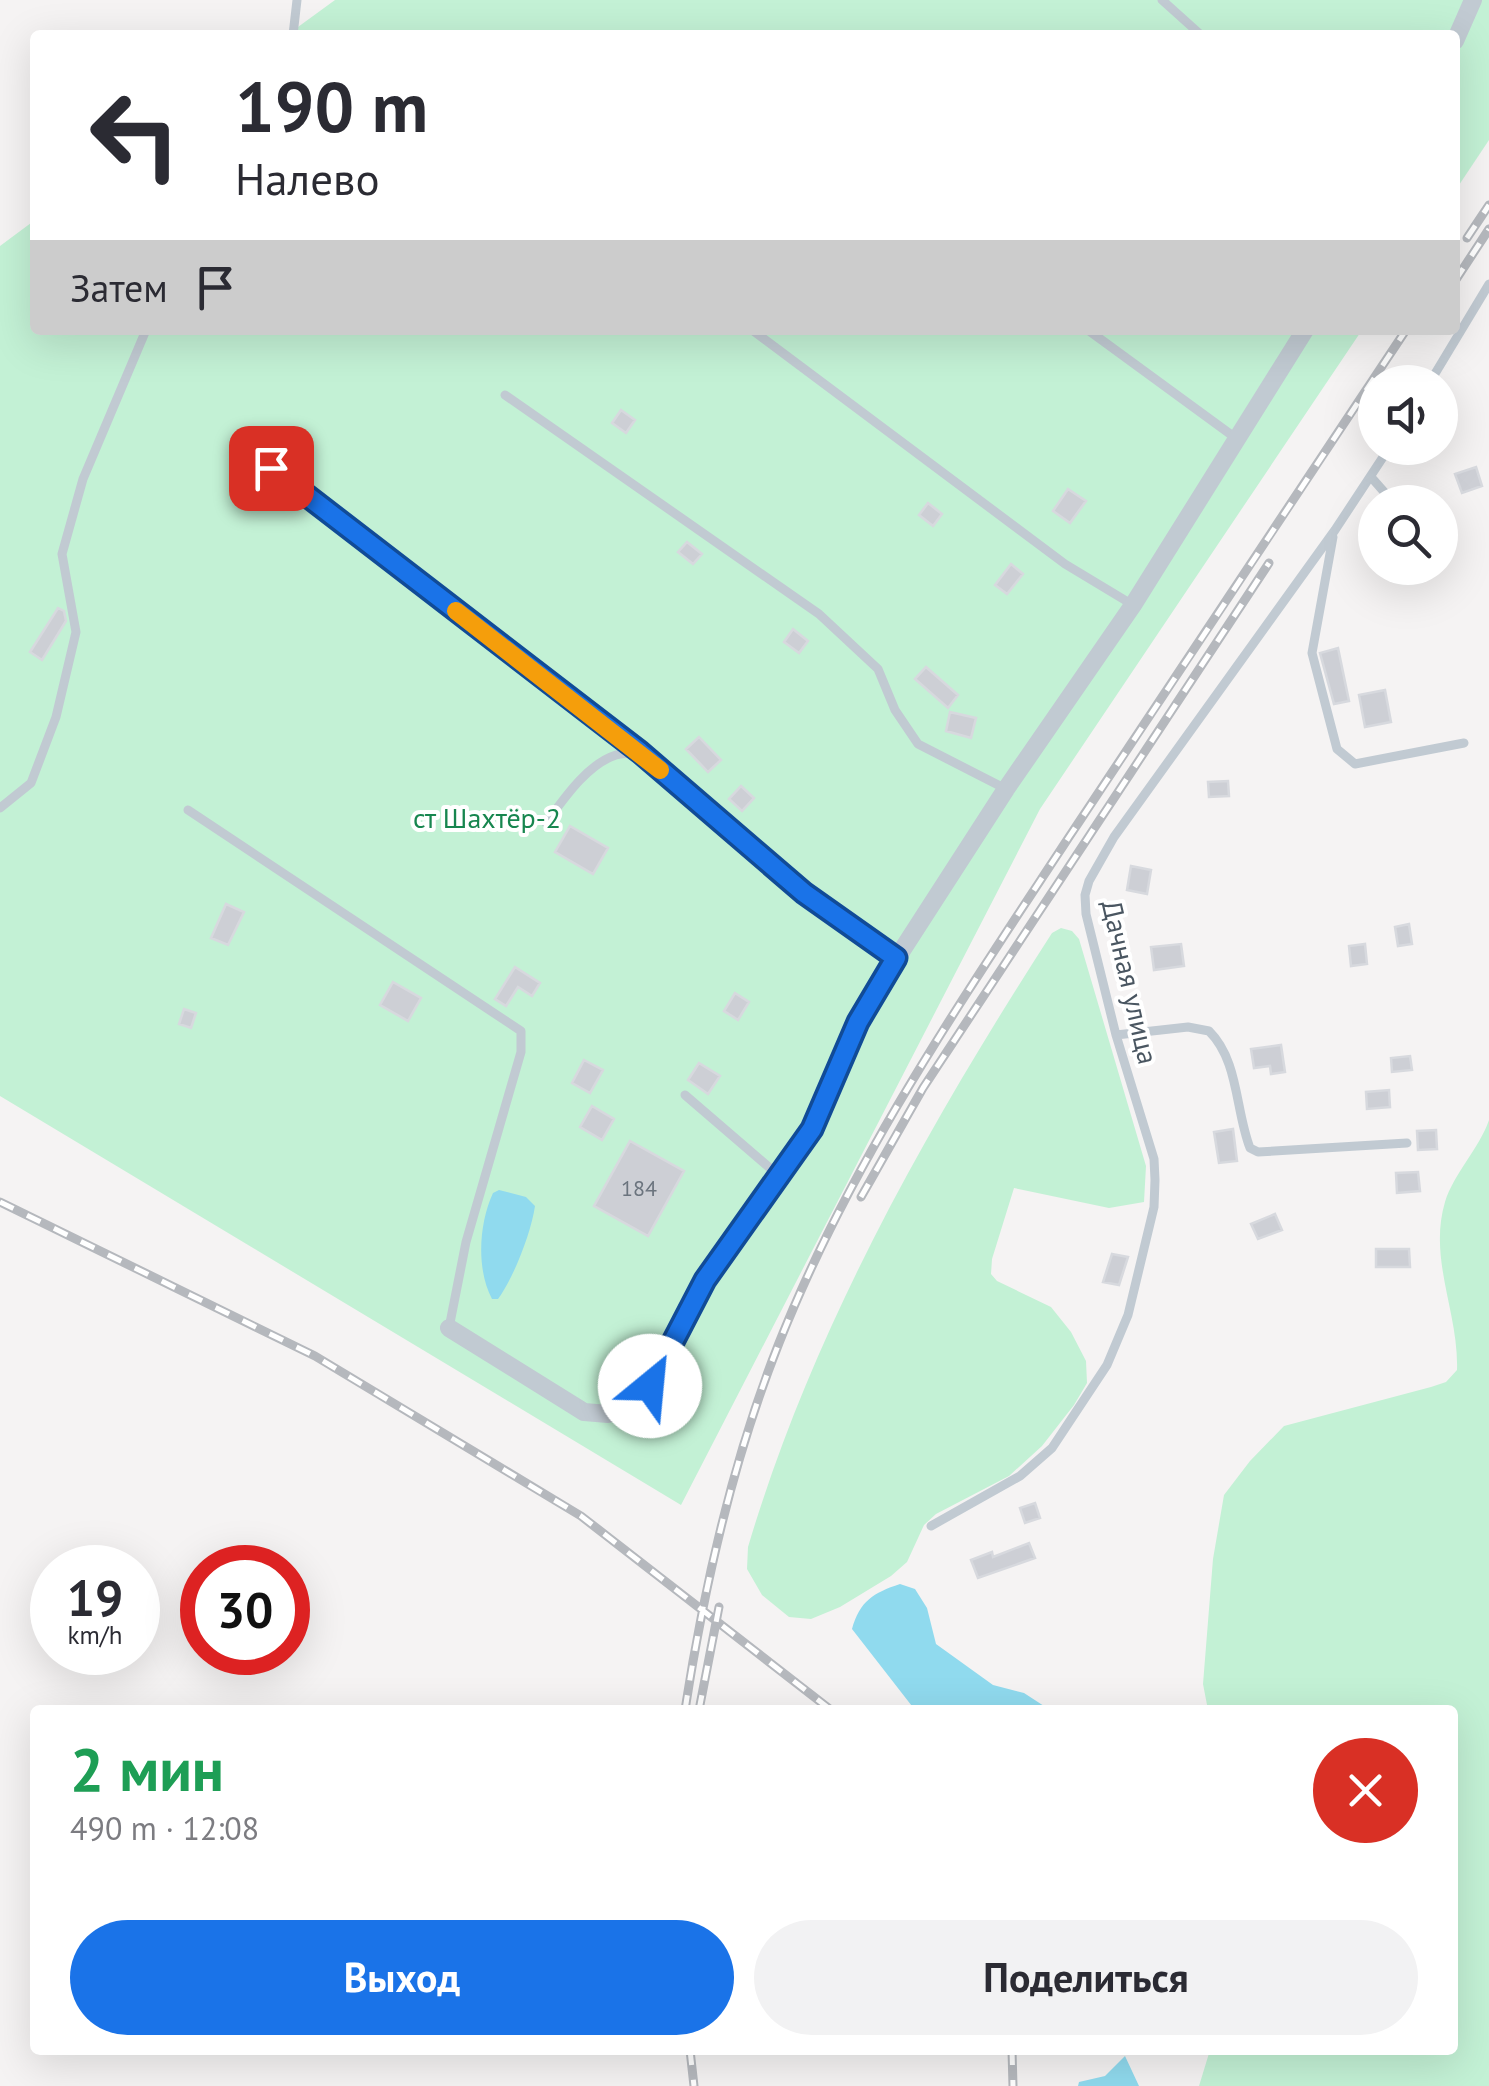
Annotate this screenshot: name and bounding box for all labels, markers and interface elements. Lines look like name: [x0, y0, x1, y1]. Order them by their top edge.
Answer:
text: 190 m: [235, 61, 428, 151]
icon: left: [70, 70, 200, 200]
text: Налево: [235, 149, 380, 207]
icon: arrive: [188, 260, 243, 315]
text: Затем: [70, 263, 168, 312]
map controls: [1358, 365, 1458, 585]
button: sound: [1358, 365, 1458, 465]
pin: [229, 426, 314, 511]
icon: arrive: [244, 441, 299, 496]
button: search: [1358, 485, 1458, 585]
park label: ст Шахтёр-2: [413, 799, 561, 836]
street label: Дачная улица: [1094, 896, 1167, 1068]
house number: 184: [621, 1174, 657, 1202]
position arrow: [598, 1334, 702, 1438]
speed limit sign: 30: [180, 1545, 310, 1675]
text: 19: [67, 1565, 123, 1630]
text: km/h: [68, 1619, 122, 1651]
text: 2 мин: [70, 1730, 224, 1808]
button: close: [1313, 1738, 1418, 1843]
text: 490 m · 12:08: [70, 1807, 259, 1849]
button: Выход: [70, 1920, 734, 2035]
button: Поделиться: [754, 1920, 1418, 2035]

